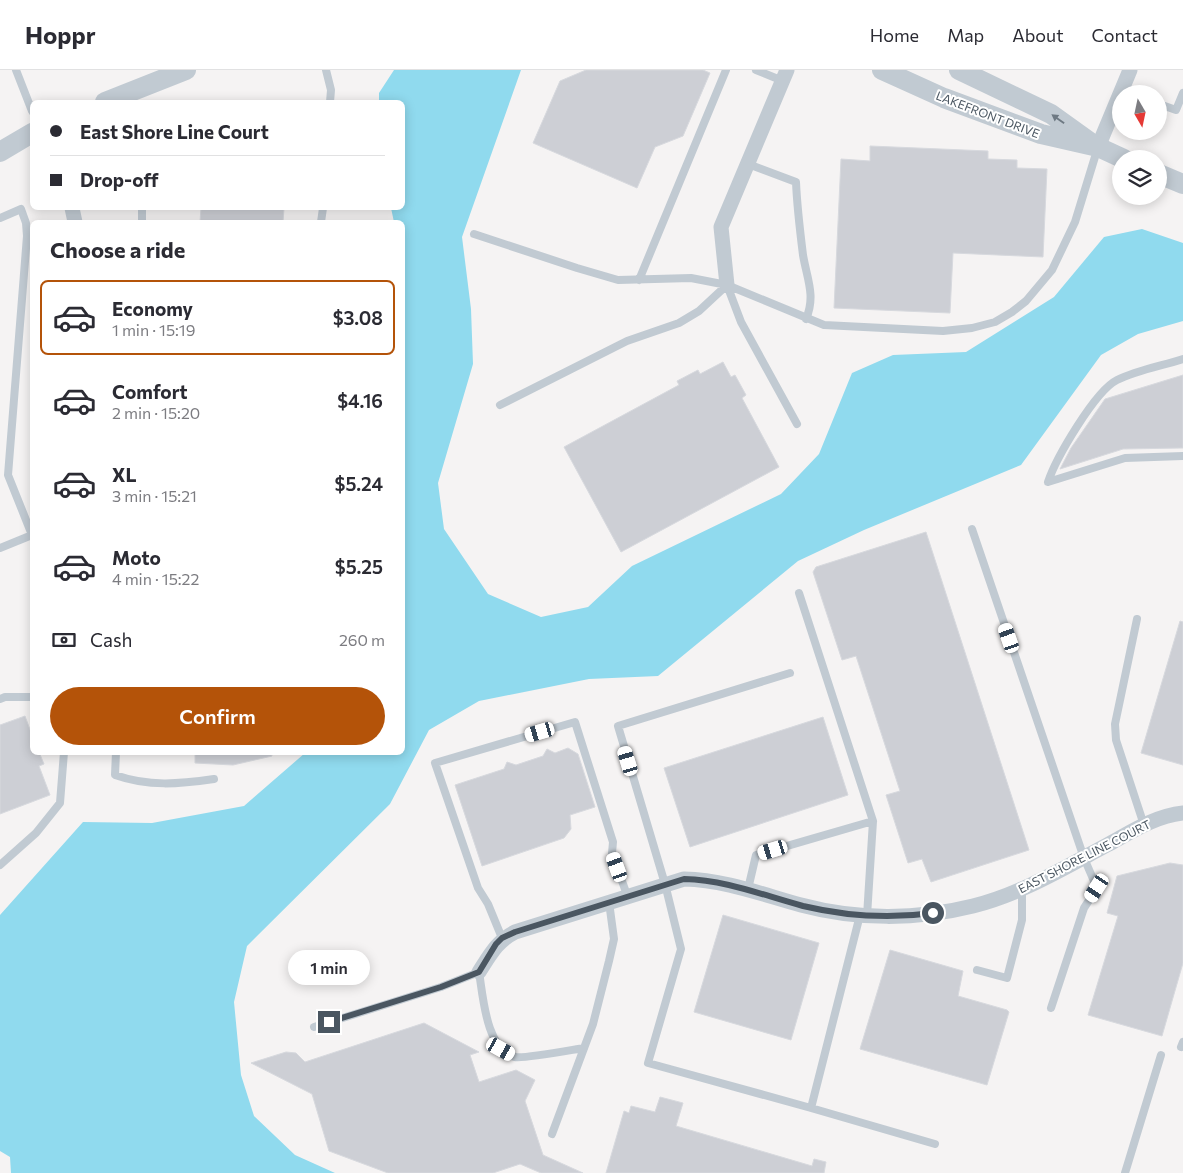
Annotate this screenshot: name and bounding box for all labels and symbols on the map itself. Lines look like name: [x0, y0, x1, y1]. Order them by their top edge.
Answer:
north arrow: [1112, 85, 1168, 140]
street label: LAKEFRONT DRIVE: [934, 88, 1042, 140]
one-way arrow: [1051, 114, 1065, 124]
car: [997, 621, 1020, 655]
car: [523, 721, 556, 743]
car: [616, 744, 639, 778]
street label: EAST SHORE LINE COURT: [1016, 816, 1153, 896]
car: [756, 838, 789, 862]
car: [604, 850, 629, 884]
car: [1082, 871, 1111, 905]
route start: [922, 902, 944, 924]
callout: 1 min: [288, 950, 370, 984]
route end: [318, 1011, 340, 1033]
car: [484, 1035, 517, 1063]

